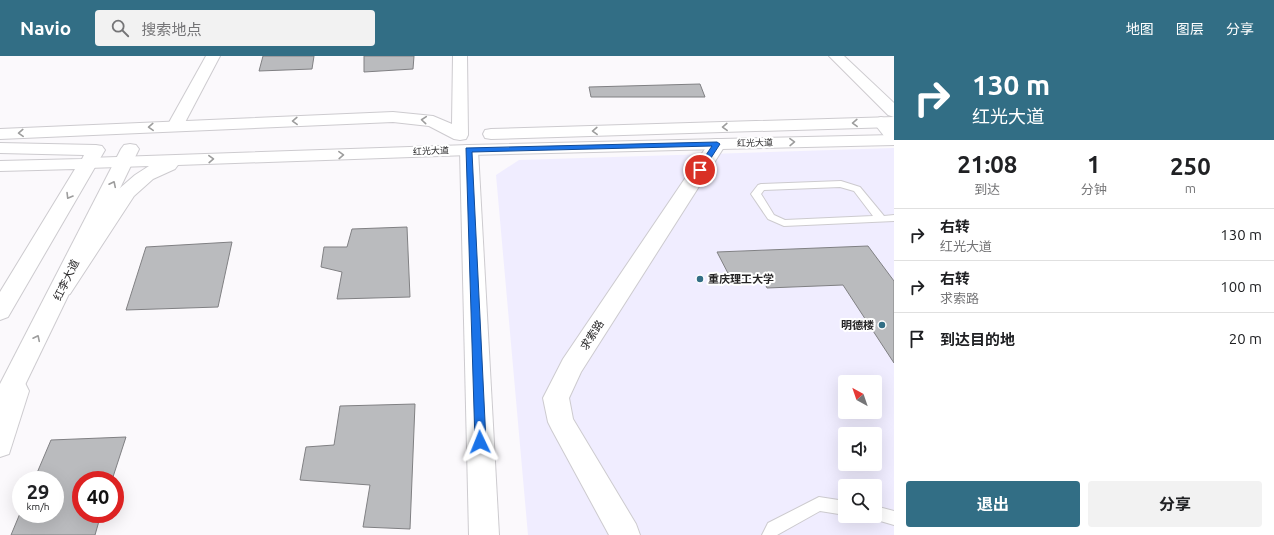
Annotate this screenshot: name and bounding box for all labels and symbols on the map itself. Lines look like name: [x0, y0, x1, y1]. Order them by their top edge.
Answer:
one-way arrow: [421, 115, 427, 124]
one-way arrow: [292, 117, 298, 125]
one-way arrow: [852, 119, 858, 127]
one-way arrow: [148, 122, 154, 131]
one-way arrow: [722, 123, 728, 131]
one-way arrow: [592, 127, 598, 135]
one-way arrow: [18, 129, 24, 137]
street label: 红光大道: [737, 138, 773, 148]
one-way arrow: [789, 138, 795, 146]
street label: 红光大道: [413, 145, 449, 157]
one-way arrow: [338, 150, 344, 159]
pin: [683, 153, 717, 187]
one-way arrow: [208, 155, 214, 164]
one-way arrow: [108, 181, 116, 188]
one-way arrow: [66, 192, 73, 199]
street label: 红李大道: [51, 258, 81, 302]
place label: 重庆理工大学: [708, 273, 774, 285]
marker: 重庆理工大学: [695, 274, 705, 284]
street label: 求索路: [578, 318, 606, 352]
place label: 明德楼: [841, 319, 874, 331]
marker: 明德楼: [877, 320, 887, 330]
one-way arrow: [32, 335, 40, 343]
north arrow: [838, 375, 882, 419]
position arrow: [459, 421, 501, 463]
speed limit sign: 40: [72, 471, 124, 523]

